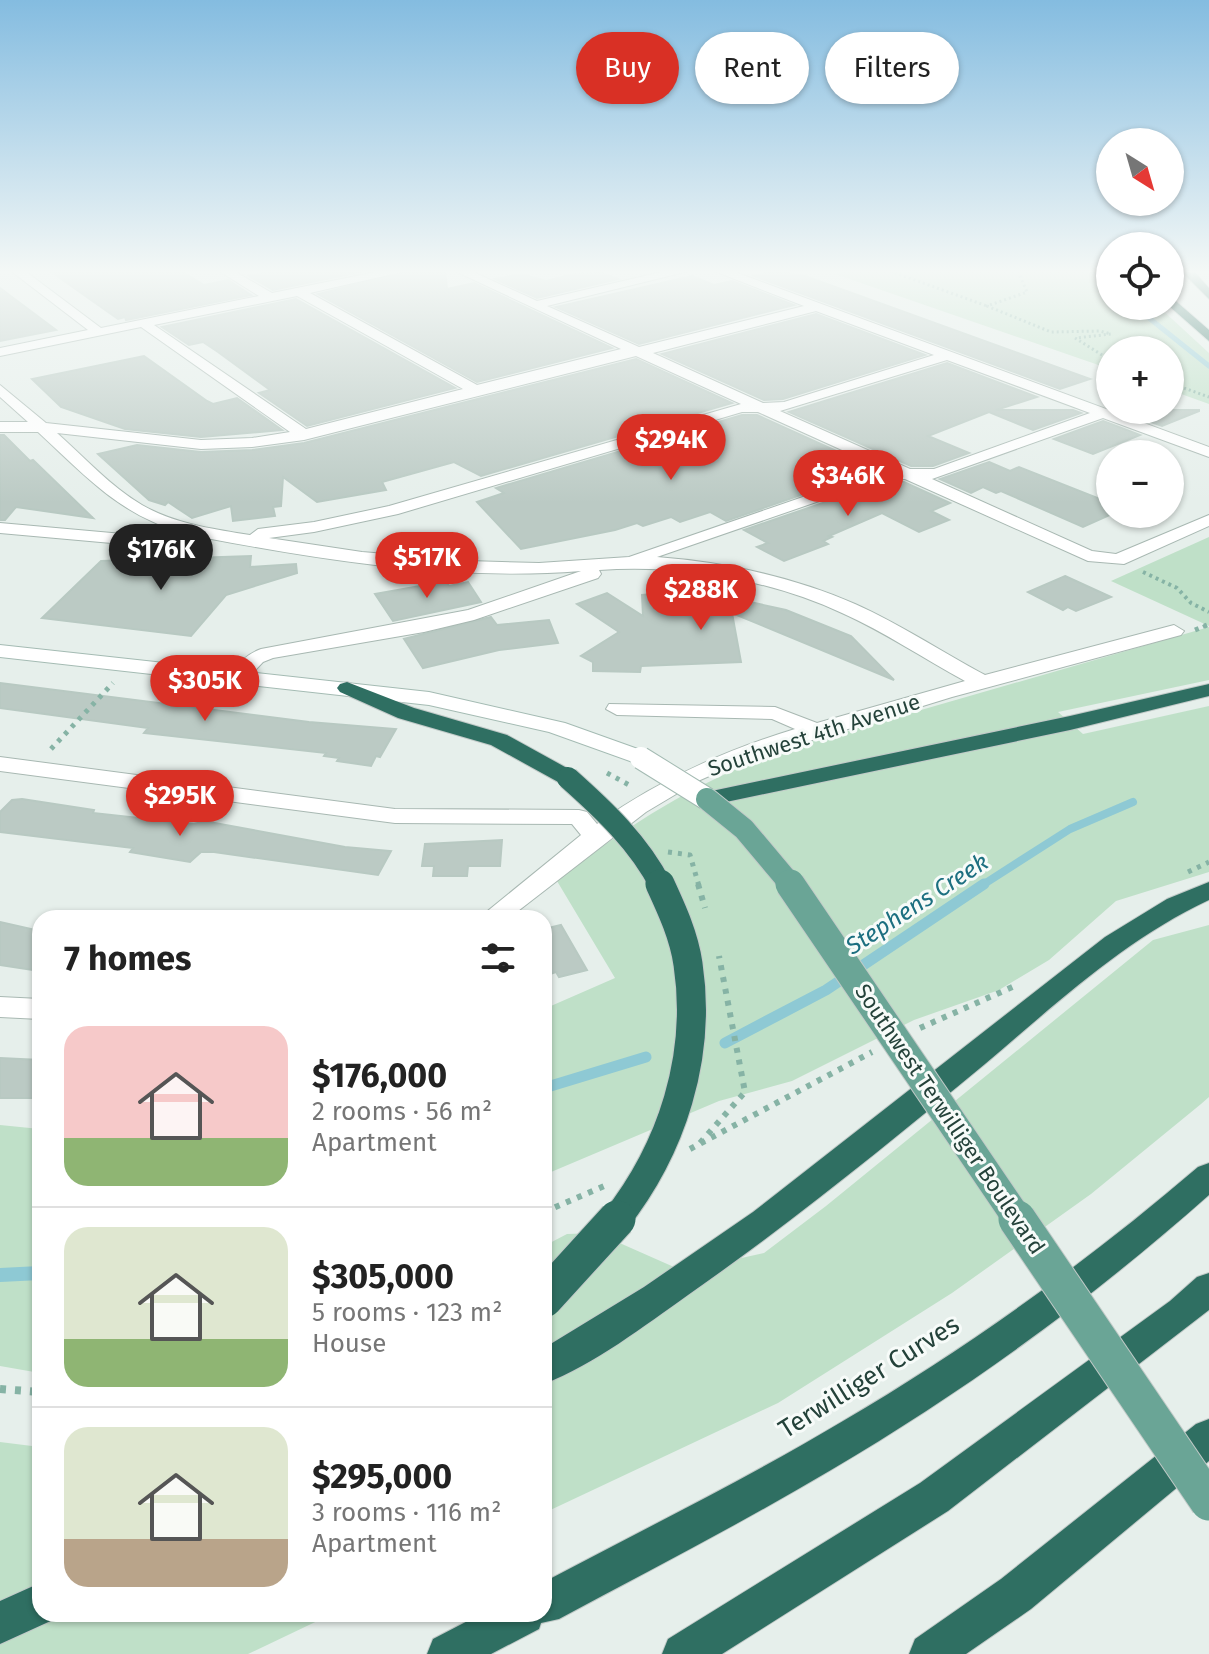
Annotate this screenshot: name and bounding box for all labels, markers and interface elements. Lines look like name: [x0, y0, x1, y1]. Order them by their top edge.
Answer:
chip: Buy: [576, 32, 679, 104]
chip: Rent: [695, 32, 809, 104]
chip: Filters: [825, 32, 959, 104]
north arrow: [1096, 128, 1184, 216]
map controls: [1096, 128, 1184, 528]
button: locate: [1096, 232, 1184, 320]
button: +: [1096, 336, 1184, 424]
pin: $294K: [615, 414, 727, 482]
text: $294K: [635, 424, 707, 455]
button: −: [1096, 440, 1184, 528]
pin: $346K: [792, 450, 904, 518]
text: $346K: [811, 460, 885, 491]
pin: $176K: [105, 524, 217, 592]
pin: $517K: [371, 532, 483, 600]
text: $176K: [127, 534, 195, 565]
text: $517K: [393, 542, 461, 573]
pin: $288K: [645, 564, 757, 632]
text: $288K: [664, 574, 738, 605]
pin: $305K: [149, 655, 261, 723]
text: $305K: [168, 665, 242, 696]
street label: Southwest 4th Avenue: [704, 688, 924, 782]
pin: $295K: [124, 770, 236, 838]
text: $295K: [144, 780, 216, 811]
water label: Stephens Creek: [840, 848, 993, 961]
icon: filters: [476, 936, 520, 980]
text: 7 homes: [64, 938, 191, 979]
street label: Southwest Terwilliger Boulevard: [849, 979, 1051, 1259]
text: $176,000: [312, 1055, 447, 1096]
icon: home: [128, 1058, 224, 1154]
text: 2 rooms · 56 m²: [312, 1096, 492, 1127]
text: Apartment: [312, 1127, 437, 1158]
text: $305,000: [312, 1256, 454, 1297]
icon: home: [128, 1259, 224, 1355]
text: 5 rooms · 123 m²: [312, 1297, 502, 1328]
street label: Terwilliger Curves: [773, 1309, 965, 1445]
text: House: [312, 1328, 386, 1359]
text: $295,000: [312, 1456, 452, 1497]
icon: home: [128, 1459, 224, 1555]
text: 3 rooms · 116 m²: [312, 1497, 501, 1528]
text: Apartment: [312, 1528, 437, 1559]

